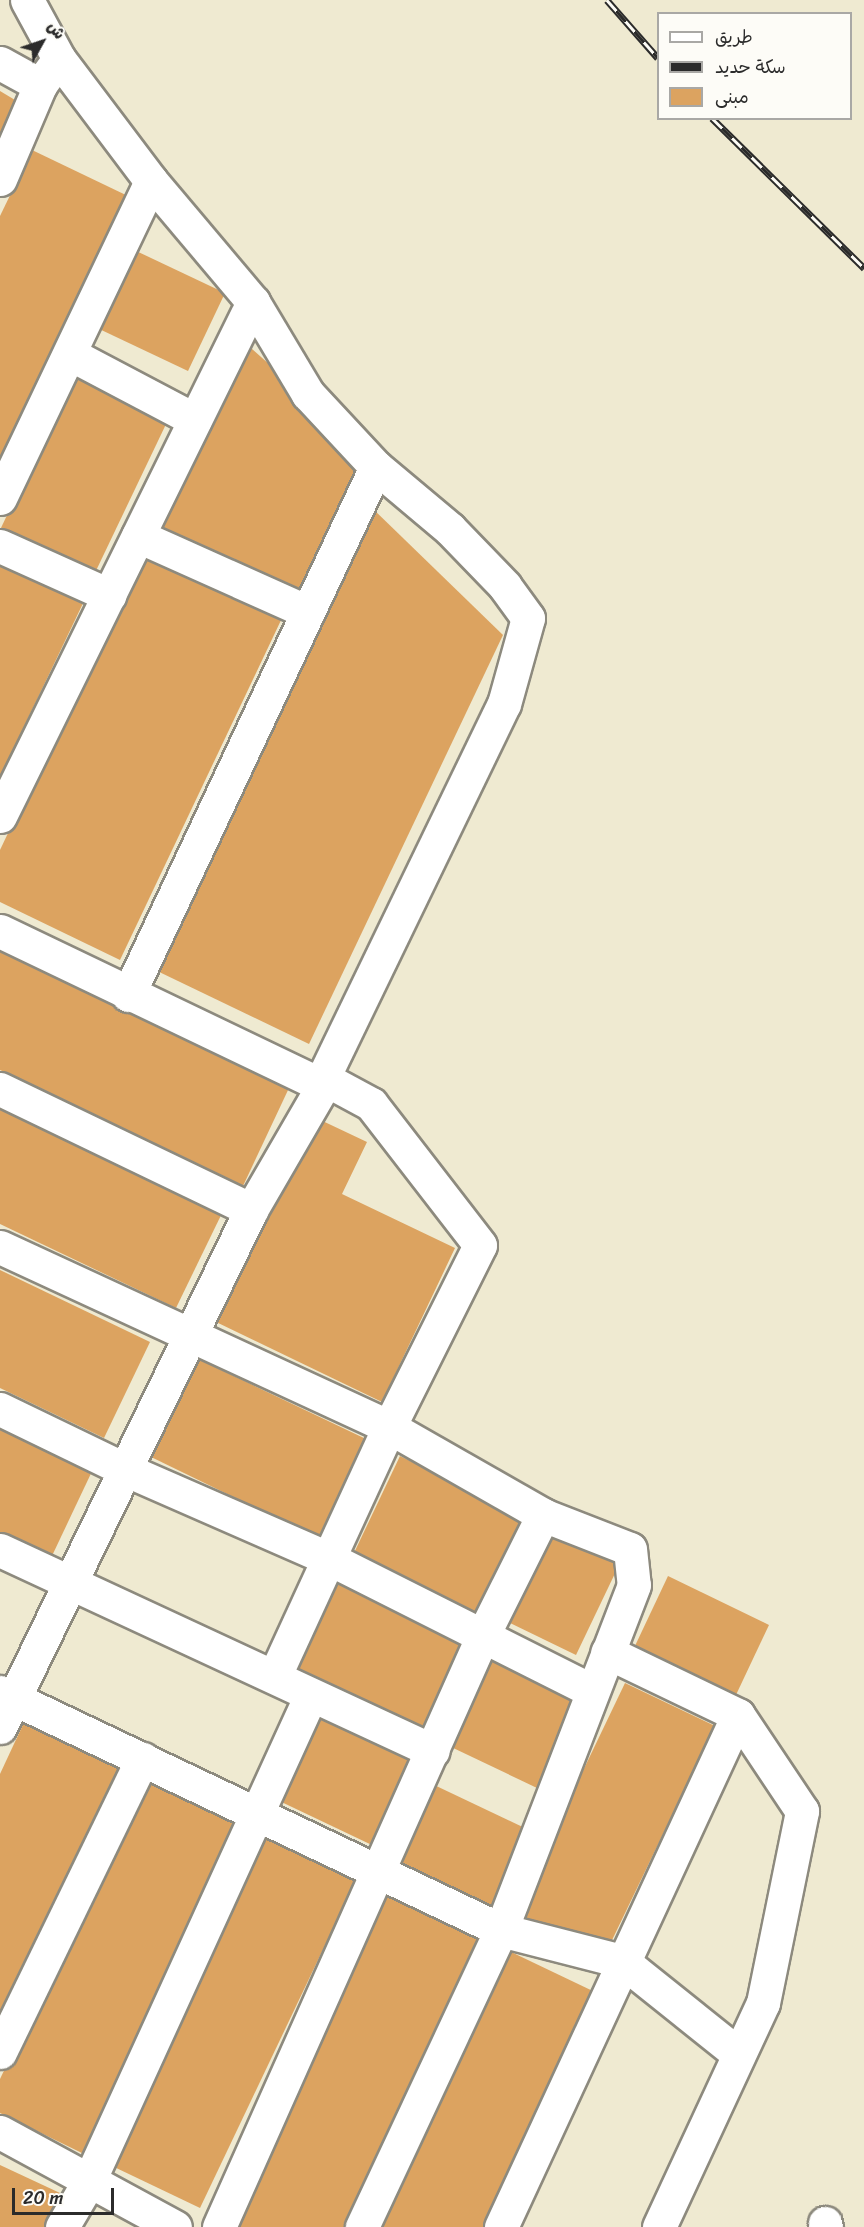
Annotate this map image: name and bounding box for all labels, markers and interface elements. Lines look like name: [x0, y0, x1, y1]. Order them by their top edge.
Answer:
north arrow: [12, 12, 72, 72]
legend: [657, 12, 852, 120]
text: ش: [39, 14, 73, 46]
text: طريق: [715, 21, 753, 53]
text: سكة حديد: [715, 51, 786, 83]
text: مبنى: [715, 81, 749, 113]
scale bar: [15, 2176, 117, 2214]
text: 20 m: [23, 2182, 63, 2214]

